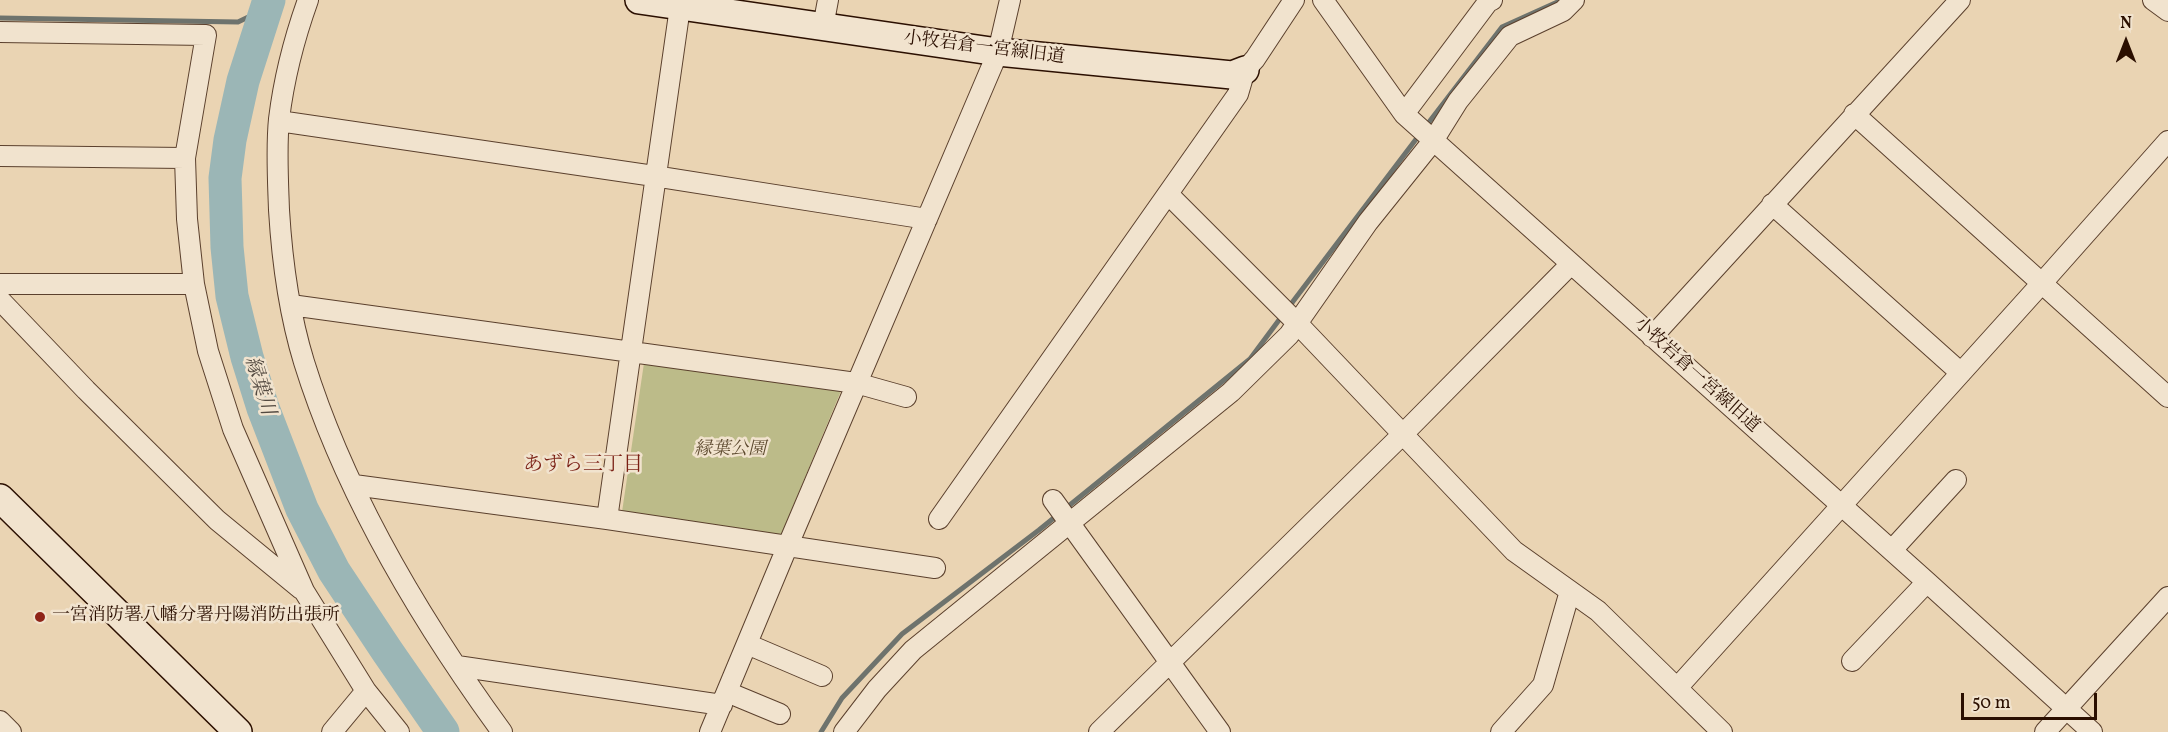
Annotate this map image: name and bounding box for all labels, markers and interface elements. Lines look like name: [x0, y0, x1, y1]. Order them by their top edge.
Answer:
north arrow: [2096, 12, 2156, 72]
text: N: [2120, 13, 2132, 35]
street label: 小牧岩倉一宮線旧道: [902, 28, 1066, 70]
street label: 小牧岩倉一宮線旧道: [1629, 314, 1763, 438]
water label: 縁葉川: [238, 354, 278, 418]
park label: 縁葉公園: [694, 440, 766, 462]
district label: あずら三丁目: [523, 454, 643, 478]
place label: 一宮消防署八幡分署丹陽消防出張所: [52, 606, 340, 628]
marker: 一宮消防署八幡分署丹陽消防出張所: [33, 610, 47, 624]
scale bar: [1964, 681, 2100, 719]
text: 50 m: [1972, 691, 2011, 716]

